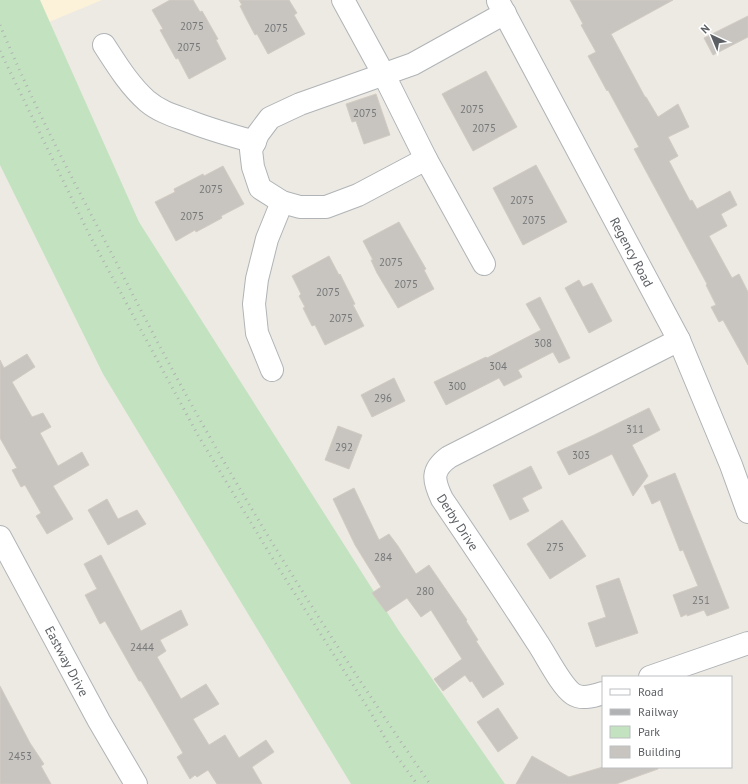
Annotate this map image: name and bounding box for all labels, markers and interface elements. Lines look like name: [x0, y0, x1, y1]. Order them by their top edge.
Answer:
north arrow: [692, 16, 732, 56]
house number: 2075: [180, 19, 204, 33]
house number: 2075: [264, 21, 288, 35]
text: N: [698, 21, 713, 36]
house number: 2075: [177, 40, 201, 54]
house number: 2075: [460, 102, 484, 116]
house number: 2075: [353, 106, 377, 120]
house number: 2075: [472, 121, 496, 135]
house number: 2075: [199, 182, 223, 196]
house number: 2075: [510, 193, 534, 207]
house number: 2075: [180, 209, 204, 223]
house number: 2075: [522, 213, 546, 227]
street label: Regency Road: [606, 214, 657, 290]
house number: 2075: [379, 255, 403, 269]
house number: 2075: [394, 277, 418, 291]
house number: 2075: [316, 285, 340, 299]
house number: 2075: [329, 311, 353, 325]
house number: 308: [534, 336, 552, 350]
house number: 304: [489, 359, 507, 373]
house number: 300: [448, 379, 466, 393]
house number: 296: [374, 391, 392, 405]
house number: 311: [626, 422, 644, 436]
house number: 292: [335, 440, 353, 454]
house number: 303: [572, 448, 590, 462]
street label: Derby Drive: [433, 491, 482, 554]
house number: 275: [546, 540, 564, 554]
house number: 284: [374, 550, 392, 564]
house number: 280: [416, 584, 434, 598]
house number: 251: [692, 593, 710, 607]
street label: Eastway Drive: [41, 623, 92, 699]
house number: 2444: [130, 640, 154, 654]
legend: [602, 676, 732, 768]
text: Road: [638, 684, 663, 699]
text: Railway: [638, 704, 678, 719]
text: Park: [638, 724, 660, 739]
text: Building: [638, 744, 681, 759]
house number: 2453: [8, 749, 32, 763]

